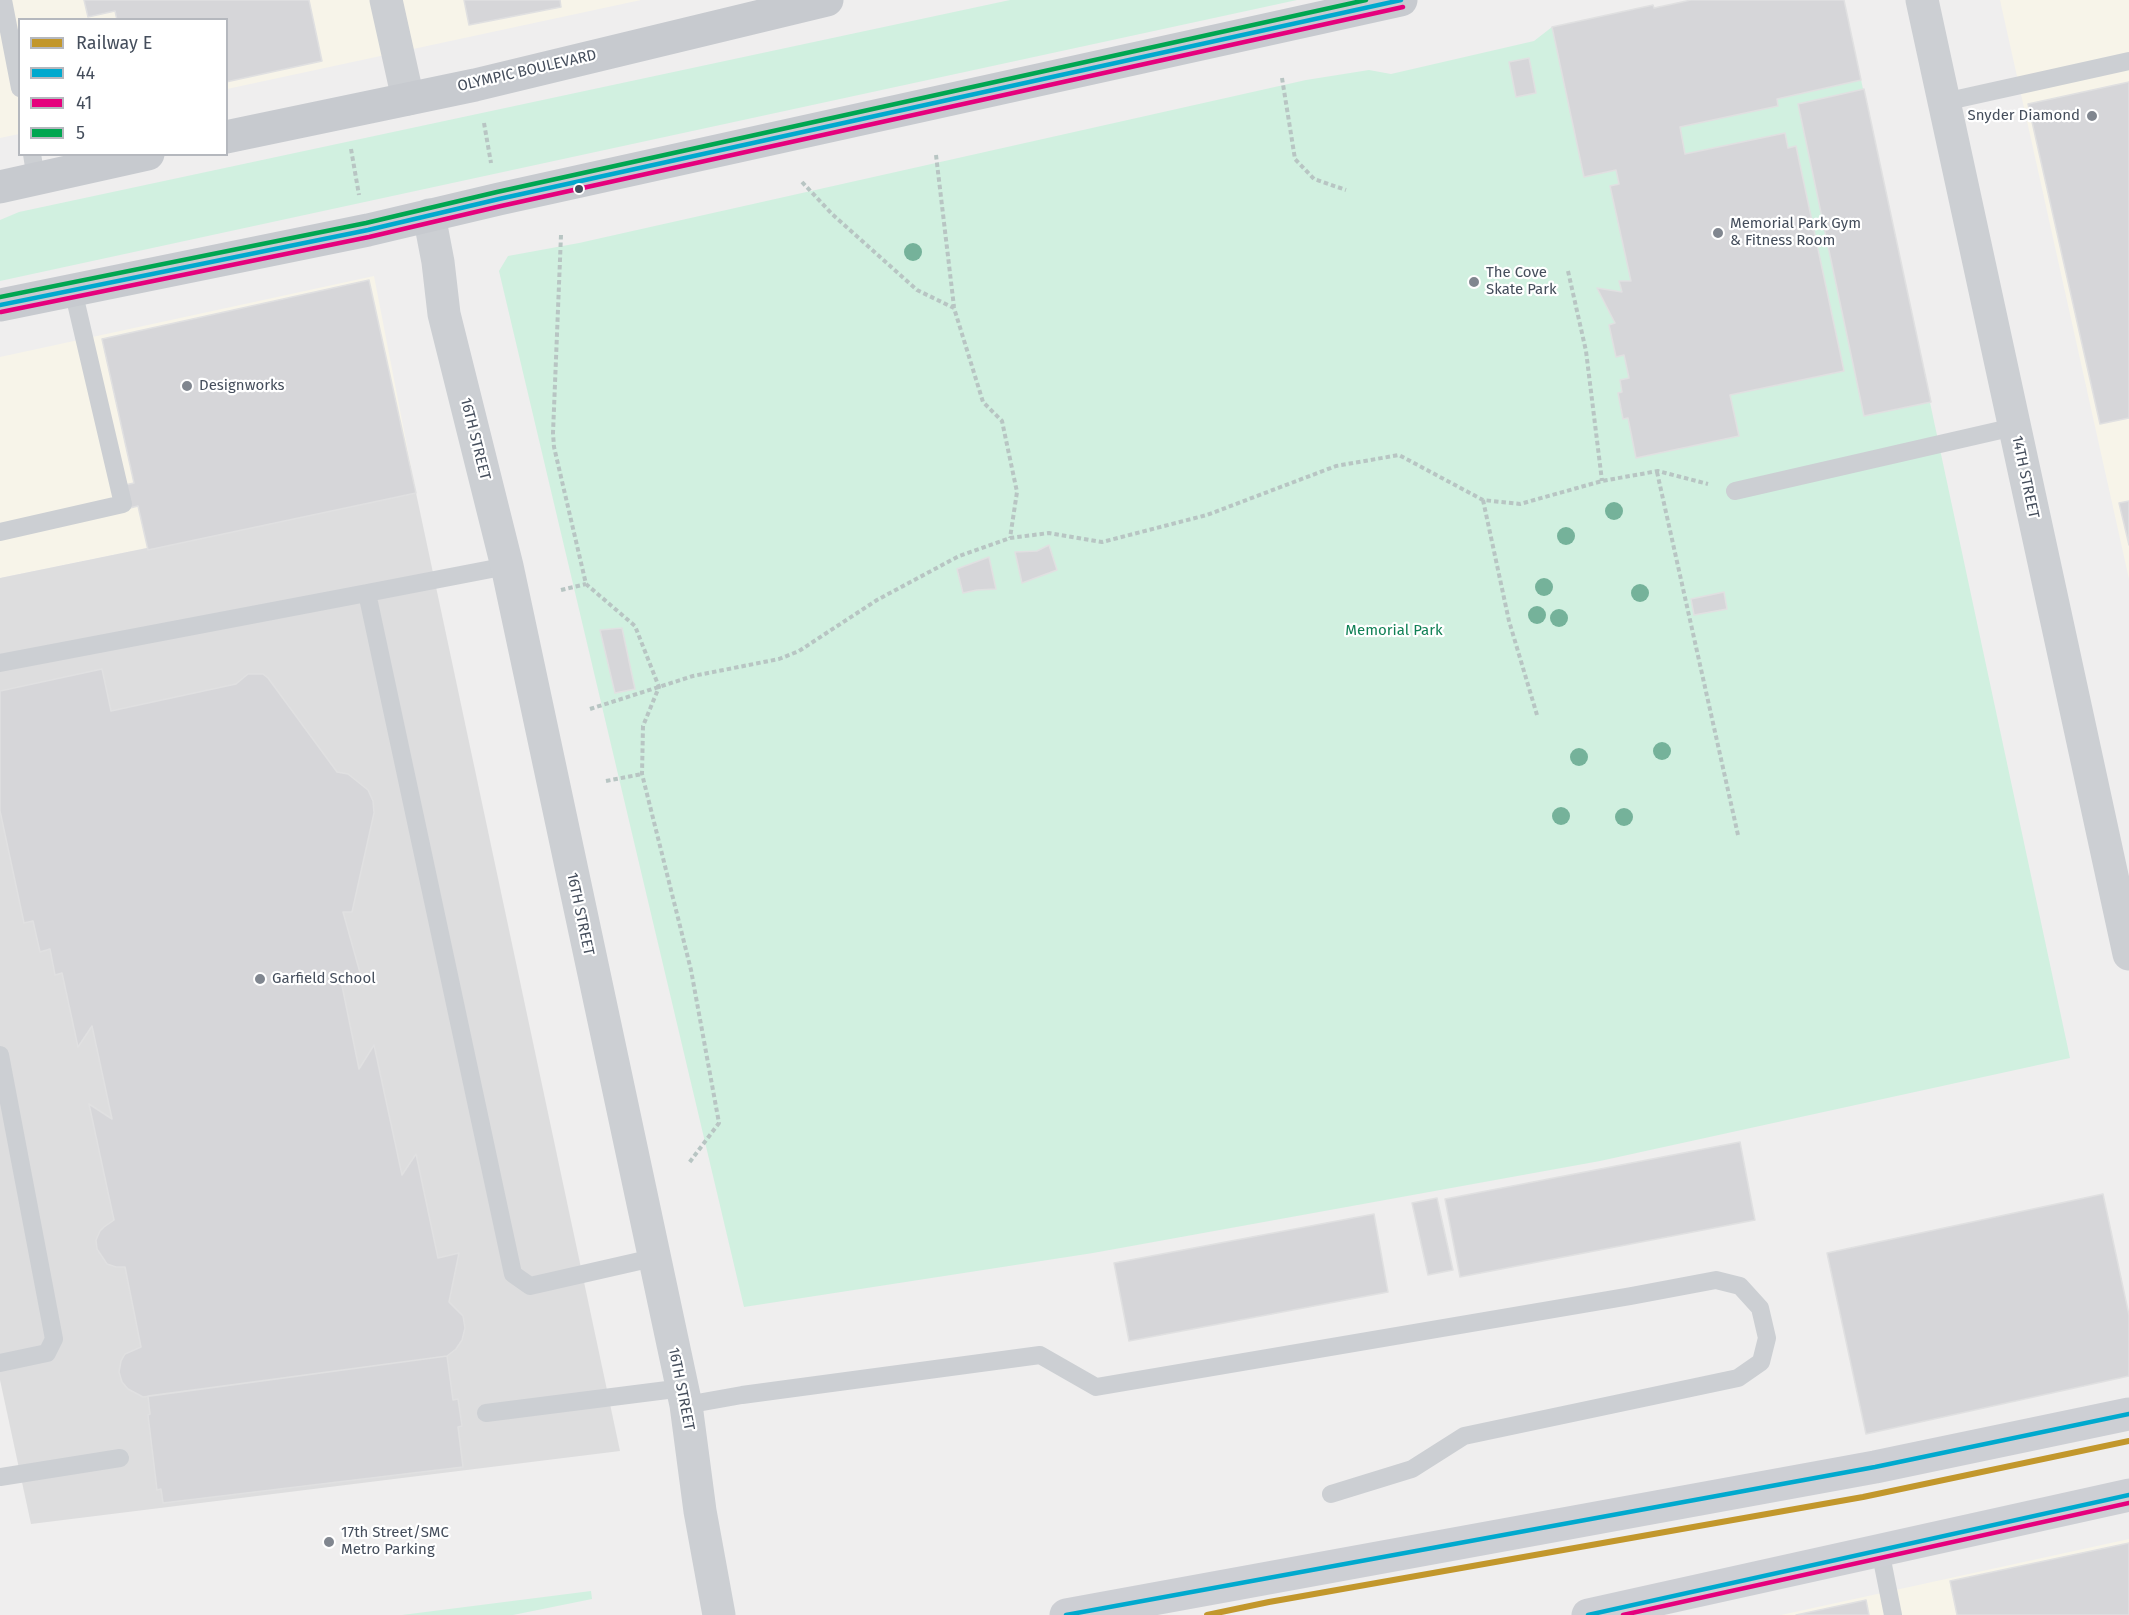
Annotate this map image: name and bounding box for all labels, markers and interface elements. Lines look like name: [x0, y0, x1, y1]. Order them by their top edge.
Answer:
legend: [18, 18, 228, 156]
text: Railway E: [76, 32, 152, 54]
street label: OLYMPIC BOULEVARD: [456, 46, 598, 96]
text: 44: [76, 62, 95, 84]
text: 41: [76, 92, 92, 114]
place label: Snyder Diamond: [1967, 107, 2080, 125]
marker: Snyder Diamond: [2085, 109, 2099, 123]
text: 5: [76, 122, 85, 144]
unlabelled marker: [573, 183, 585, 195]
place label: Memorial Park Gym & Fitness Room: [1730, 215, 1861, 250]
marker: Memorial Park Gym & Fitness Room: [1711, 226, 1725, 240]
place label: The Cove Skate Park: [1486, 264, 1557, 299]
marker: The Cove Skate Park: [1467, 275, 1481, 289]
place label: Designworks: [199, 377, 285, 395]
marker: Designworks: [180, 379, 194, 393]
street label: 16TH STREET: [456, 396, 494, 482]
street label: 14TH STREET: [2007, 434, 2043, 520]
park label: Memorial Park: [1345, 622, 1443, 640]
street label: 16TH STREET: [562, 871, 598, 957]
place label: Garfield School: [272, 970, 376, 988]
marker: Garfield School: [253, 972, 267, 986]
street label: 16TH STREET: [664, 1346, 698, 1432]
place label: 17th Street/SMC Metro Parking: [341, 1524, 449, 1559]
marker: 17th Street/SMC Metro Parking: [322, 1535, 336, 1549]

